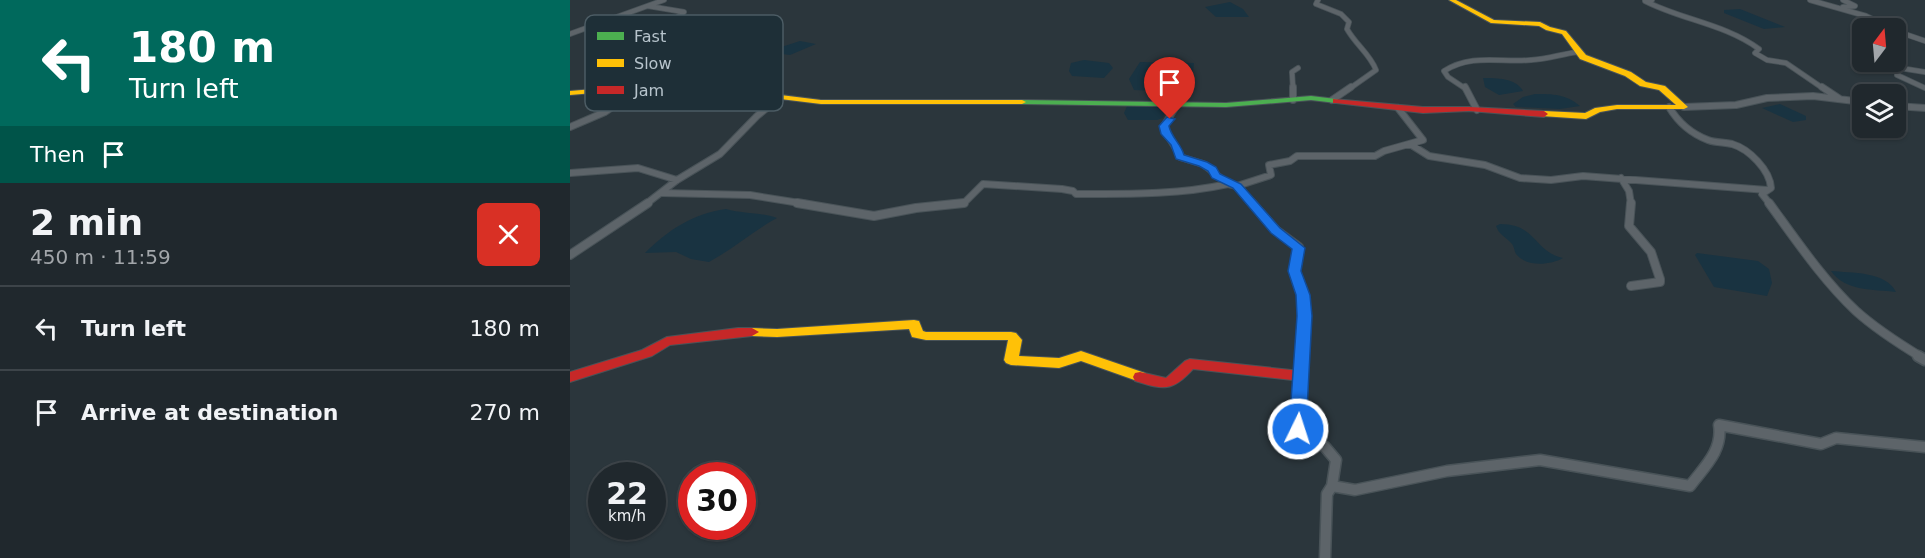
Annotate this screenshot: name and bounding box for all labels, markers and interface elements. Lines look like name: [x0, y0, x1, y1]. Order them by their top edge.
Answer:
legend: [585, 15, 783, 111]
north arrow: [1852, 18, 1906, 72]
map controls: [1852, 18, 1906, 138]
text: 180 m: [129, 23, 275, 72]
icon: left: [30, 24, 108, 102]
text: Fast: [634, 27, 666, 46]
text: Slow: [634, 54, 671, 73]
pin: [1144, 57, 1195, 119]
icon: arrive: [1153, 66, 1186, 99]
text: Turn left: [129, 73, 239, 104]
text: Jam: [633, 81, 664, 100]
button: layers: [1852, 84, 1906, 138]
icon: arrive: [97, 138, 130, 171]
text: Then: [30, 142, 85, 167]
text: 2 min: [30, 202, 143, 243]
button: close: [477, 203, 540, 266]
text: 450 m · 11:59: [30, 245, 171, 269]
icon: left: [30, 312, 63, 345]
text: Turn left: [81, 316, 186, 341]
text: 180 m: [470, 316, 540, 341]
icon: arrive: [30, 396, 63, 429]
position arrow: [1266, 397, 1330, 461]
text: Arrive at destination: [81, 400, 338, 425]
text: 270 m: [470, 400, 540, 425]
speed limit sign: 30: [678, 462, 756, 540]
text: 22: [606, 476, 648, 511]
text: km/h: [608, 507, 646, 525]

